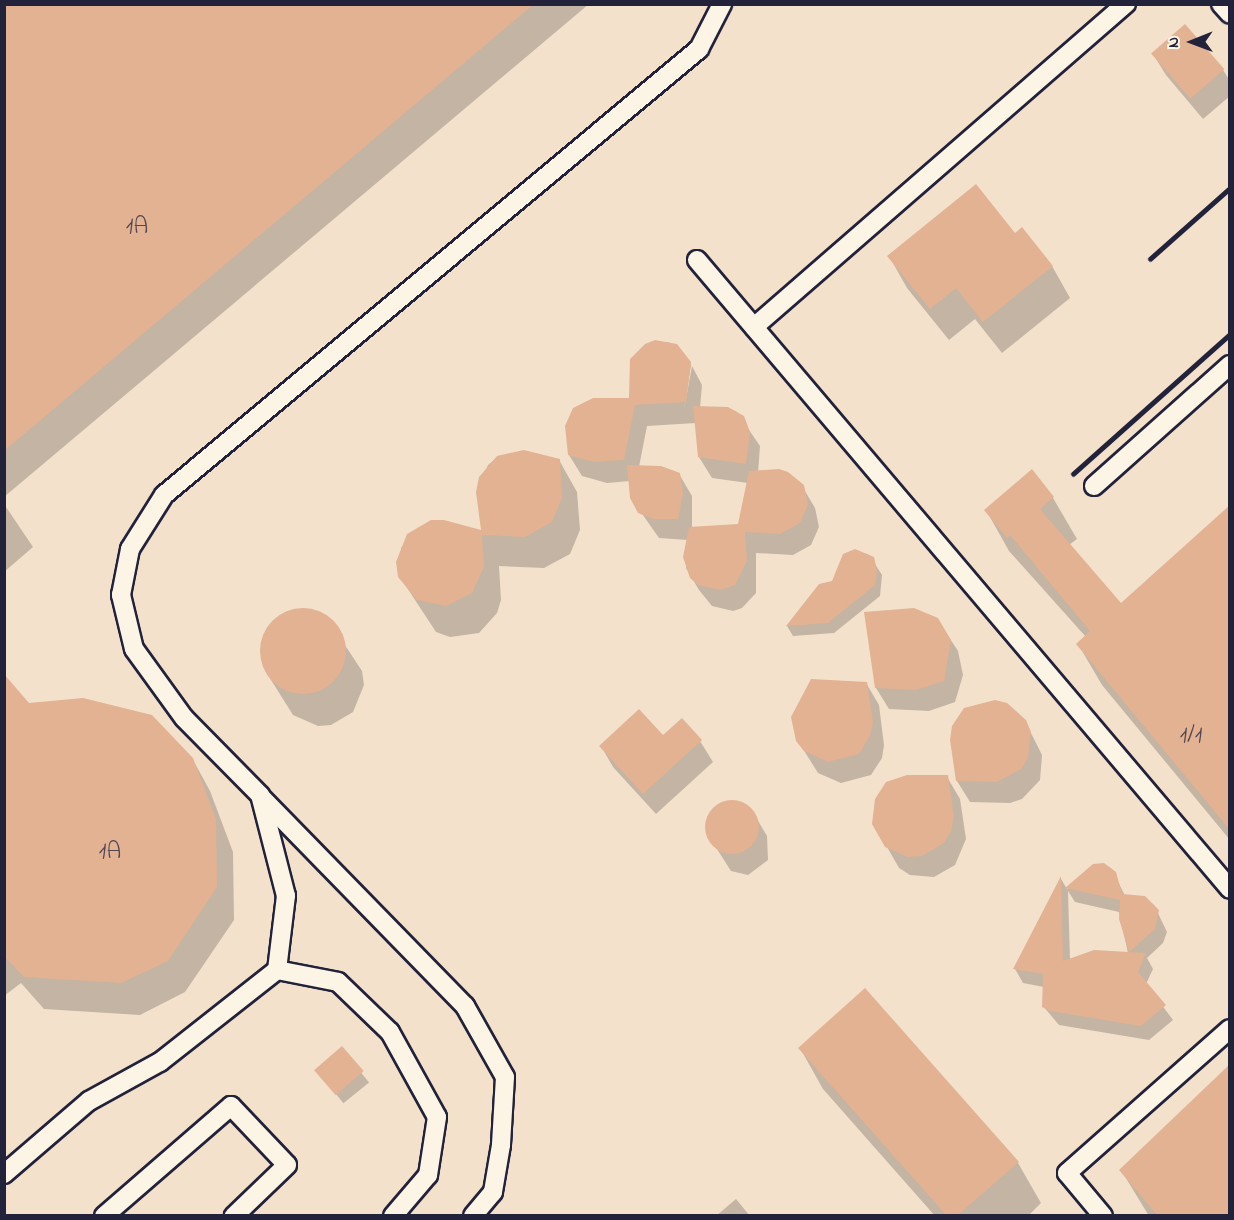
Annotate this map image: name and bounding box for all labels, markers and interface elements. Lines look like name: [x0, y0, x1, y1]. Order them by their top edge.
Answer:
north arrow: [1162, 12, 1222, 72]
text: N: [1162, 37, 1186, 48]
house number: 1A: [126, 214, 148, 242]
house number: 1/1: [1180, 723, 1202, 751]
house number: 1A: [99, 839, 121, 867]

